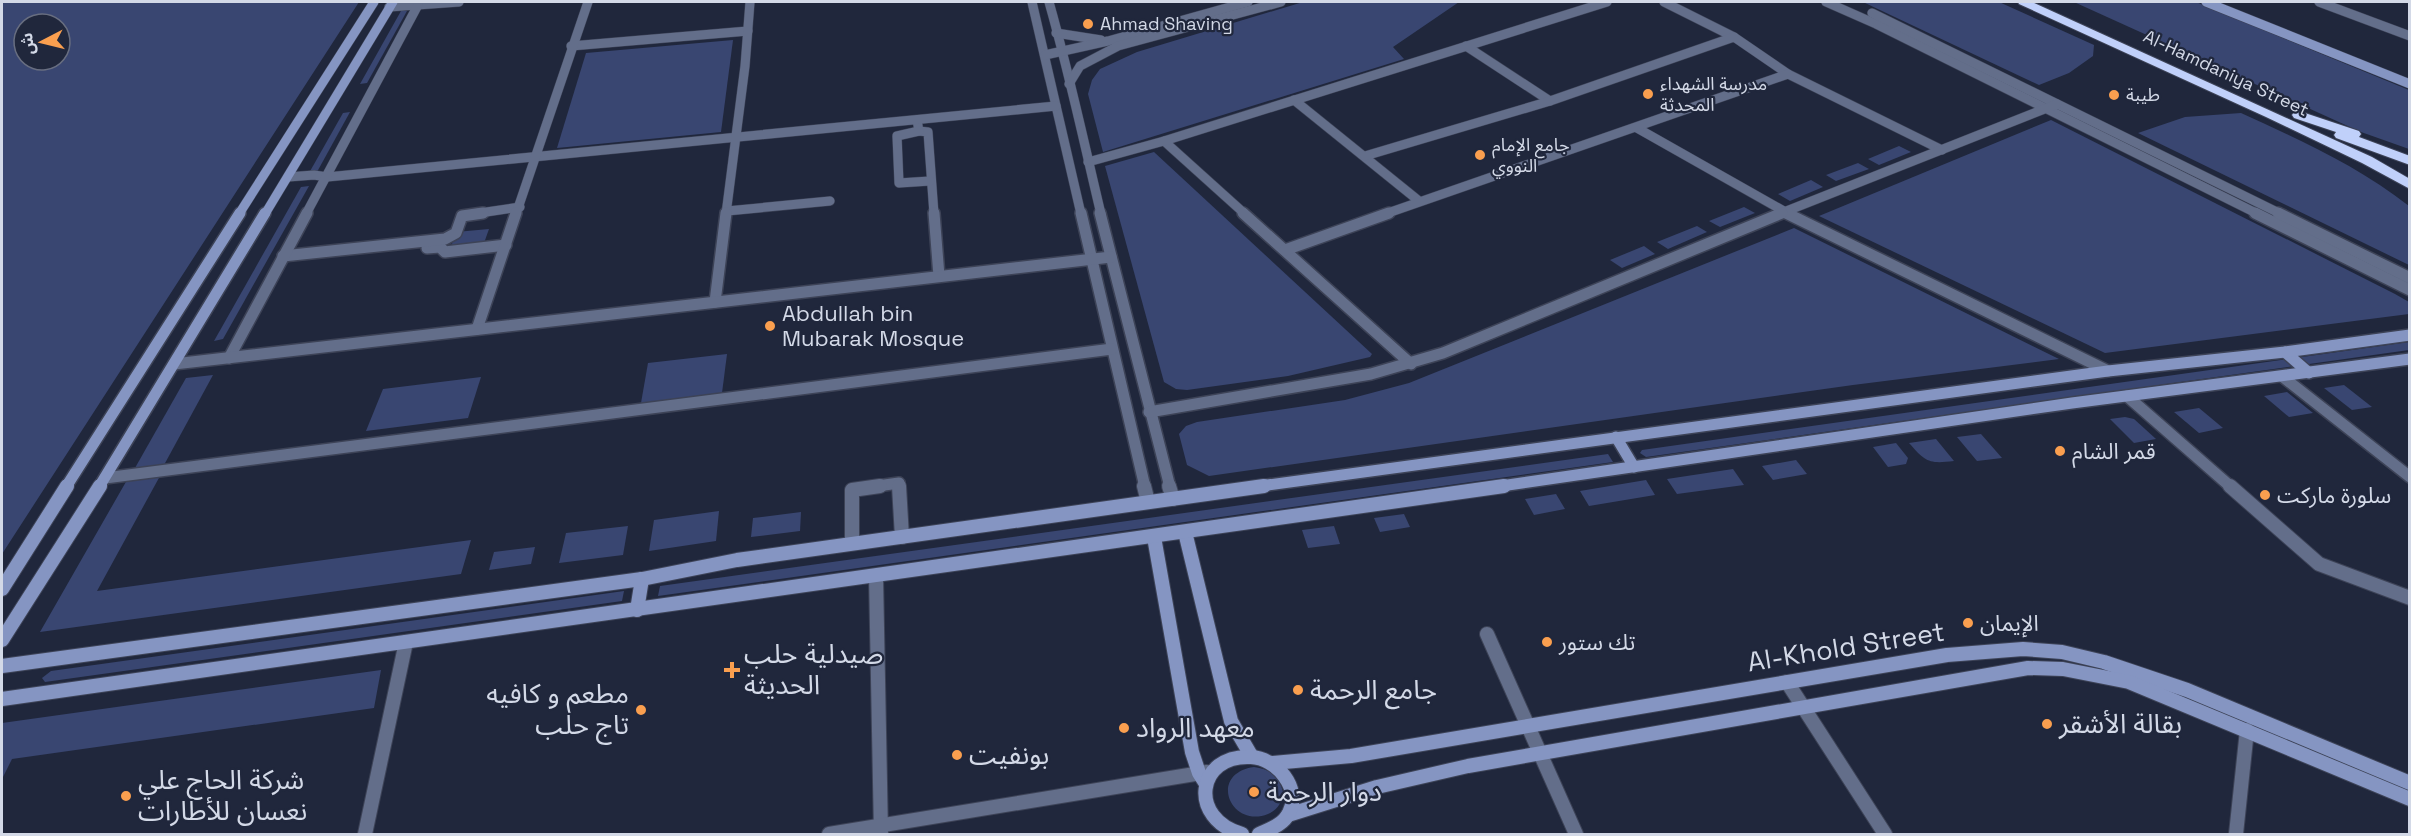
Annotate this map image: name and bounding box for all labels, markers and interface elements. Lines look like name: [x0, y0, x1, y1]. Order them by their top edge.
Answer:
north arrow: [12, 12, 72, 72]
place label: Ahmad Shaving: [1100, 12, 1233, 35]
marker: Ahmad Shaving: [1081, 17, 1095, 31]
street label: Al-Hamdaniya Street: [2140, 24, 2313, 121]
text: ش: [16, 32, 39, 56]
place label: مدرسة الشهداء المحدثة: [1660, 72, 1767, 116]
place label: طيبة: [2126, 83, 2160, 106]
marker: مدرسة الشهداء المحدثة: [1641, 87, 1655, 101]
marker: طيبة: [2107, 88, 2121, 102]
place label: جامع الإمام النووي: [1492, 133, 1570, 179]
marker: جامع الإمام النووي: [1473, 148, 1487, 162]
place label: Abdullah bin Mubarak Mosque: [782, 299, 964, 352]
marker: Abdullah bin Mubarak Mosque: [763, 319, 777, 333]
place label: قمر الشام: [2072, 437, 2156, 468]
marker: قمر الشام: [2053, 444, 2067, 458]
place label: سلورة ماركت: [2277, 481, 2391, 509]
marker: سلورة ماركت: [2258, 488, 2272, 502]
place label: الإيمان: [1980, 609, 2039, 638]
street label: Al-Khold Street: [1745, 614, 1947, 679]
marker: الإيمان: [1961, 616, 1975, 630]
place label: تك ستور: [1558, 628, 1635, 656]
marker: تك ستور: [1540, 635, 1554, 649]
place label: صيدلية حلب الحديثة: [744, 636, 883, 702]
marker: صيدلية حلب الحديثة: [725, 663, 739, 677]
place label: جامع الرحمة: [1310, 672, 1437, 710]
place label: مطعم و كافيه تاج حلب: [486, 676, 629, 745]
marker: جامع الرحمة: [1291, 683, 1305, 697]
marker: مطعم و كافيه تاج حلب: [634, 703, 648, 717]
place label: بقالة الأشقر: [2058, 706, 2182, 741]
place label: معهد الرواد: [1136, 710, 1255, 745]
marker: بقالة الأشقر: [2040, 717, 2054, 731]
marker: معهد الرواد: [1117, 721, 1131, 735]
place label: بونفيت: [969, 737, 1049, 772]
marker: بونفيت: [950, 748, 964, 762]
place label: شركة الحاج علي نعسان للأطارات: [138, 762, 307, 828]
place label: دوار الرحمة: [1266, 774, 1382, 809]
marker: دوار الرحمة: [1247, 785, 1261, 799]
marker: شركة الحاج علي نعسان للأطارات: [119, 789, 133, 803]

